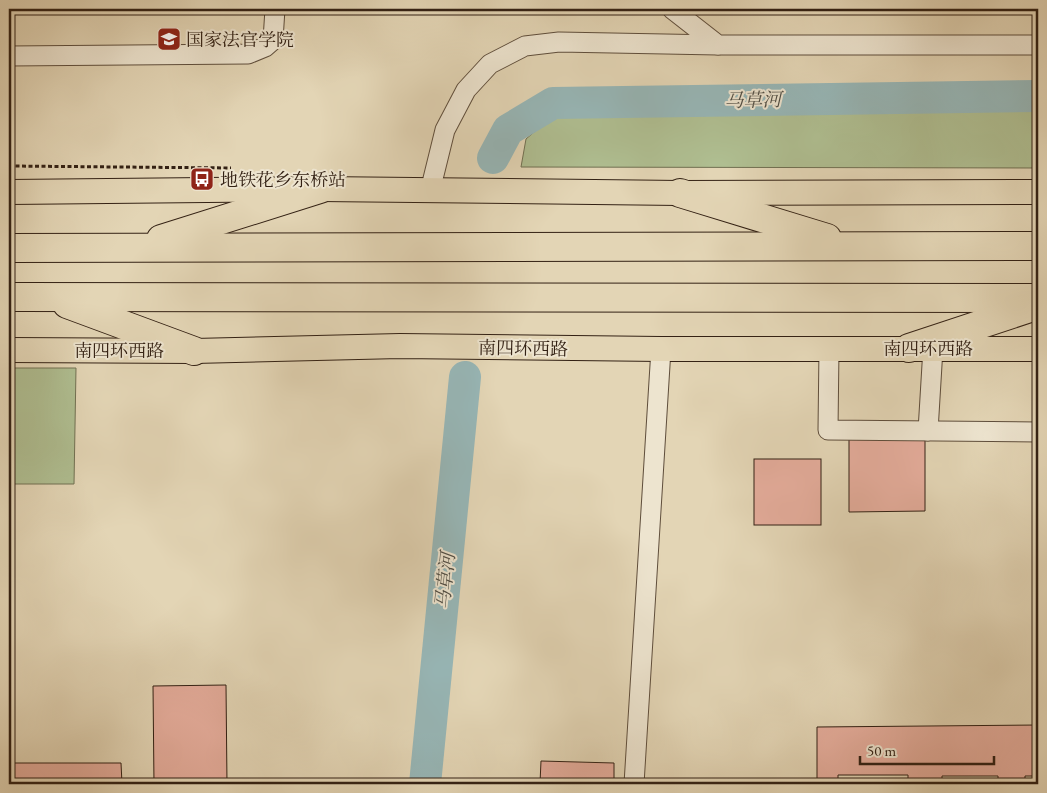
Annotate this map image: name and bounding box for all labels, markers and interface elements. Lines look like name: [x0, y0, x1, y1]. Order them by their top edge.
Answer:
school or university icon: 国家法官学院: [156, 26, 182, 52]
place label: 国家法官学院: [186, 28, 294, 51]
water label: 马草河: [724, 87, 785, 113]
bus stop icon: 地铁花乡东桥站: [189, 166, 215, 192]
place label: 地铁花乡东桥站: [220, 168, 346, 191]
street label: 南四环西路: [478, 336, 568, 360]
street label: 南四环西路: [883, 337, 973, 360]
street label: 南四环西路: [74, 339, 164, 362]
water label: 马草河: [430, 548, 461, 611]
scale bar: [860, 733, 993, 765]
text: 50 m: [867, 741, 896, 760]

